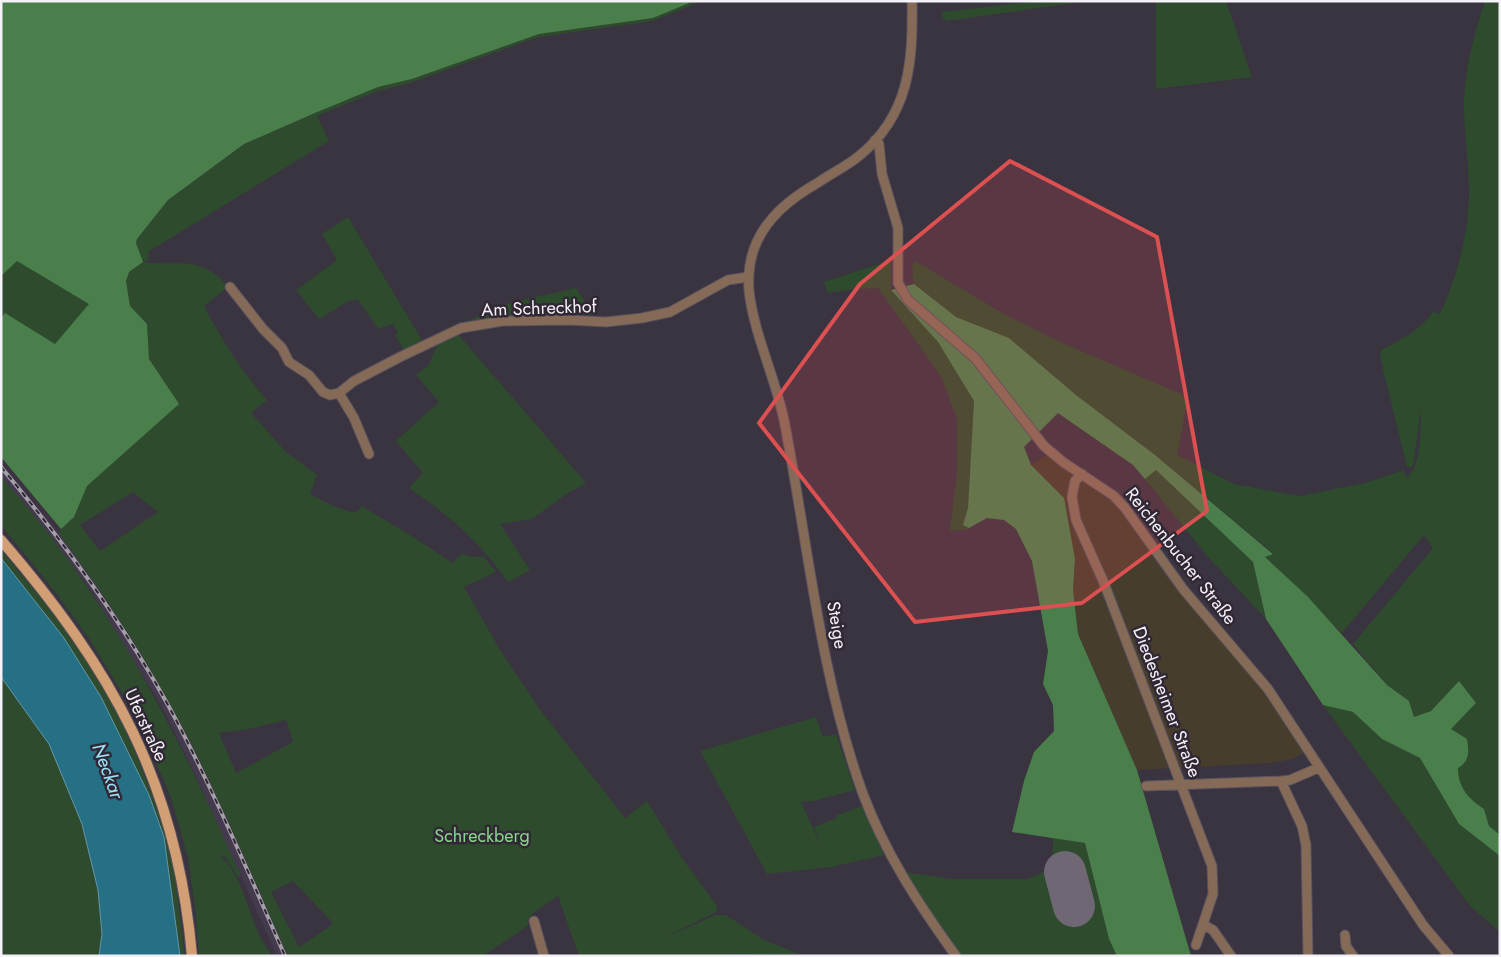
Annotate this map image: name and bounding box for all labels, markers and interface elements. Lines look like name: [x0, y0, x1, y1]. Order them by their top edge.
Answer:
street label: Am Schreckhof: [481, 293, 598, 323]
street label: Reichenbucher Straße: [1119, 482, 1243, 630]
street label: Steige: [820, 599, 854, 651]
street label: Diedesheimer Straße: [1126, 623, 1208, 781]
street label: Uferstraße: [118, 684, 174, 766]
water label: Neckar: [85, 739, 131, 804]
park label: Schreckberg: [434, 823, 530, 849]

